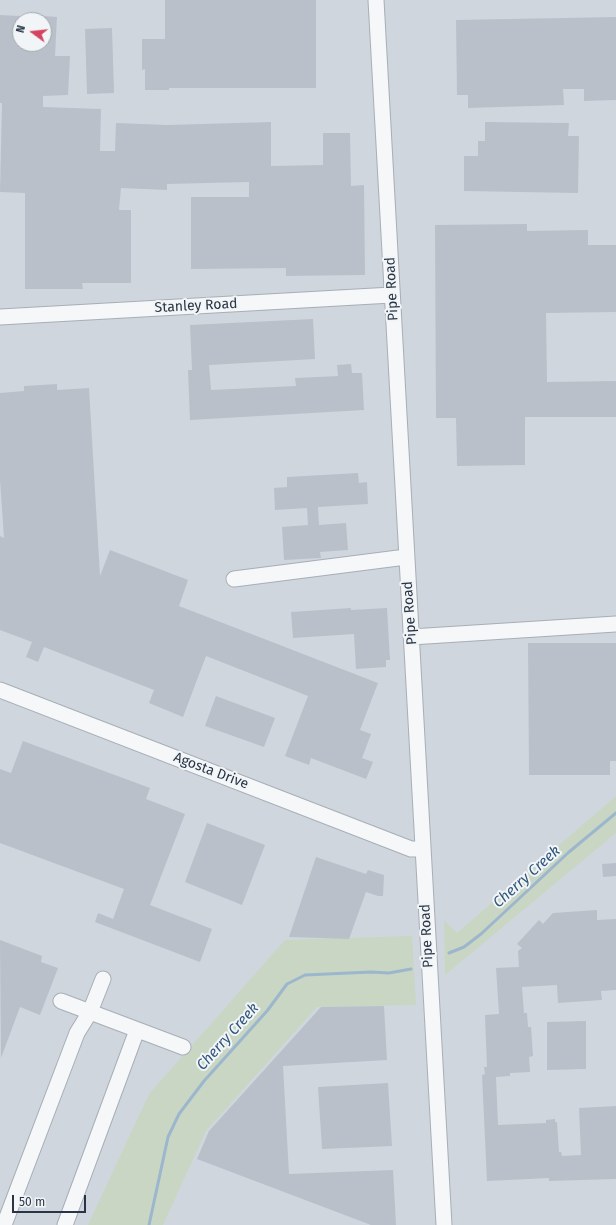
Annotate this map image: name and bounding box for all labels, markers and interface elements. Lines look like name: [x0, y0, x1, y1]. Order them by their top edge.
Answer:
north arrow: [12, 12, 52, 52]
text: N: [14, 24, 28, 34]
street label: Pipe Road: [382, 257, 402, 321]
street label: Stanley Road: [154, 295, 238, 317]
street label: Pipe Road: [399, 580, 421, 646]
street label: Agosta Drive: [171, 749, 251, 793]
water label: Cherry Creek: [490, 842, 564, 912]
street label: Pipe Road: [417, 904, 437, 968]
water label: Cherry Creek: [193, 1000, 263, 1074]
scale bar: [14, 1187, 88, 1213]
text: 50 m: [19, 1195, 45, 1209]

